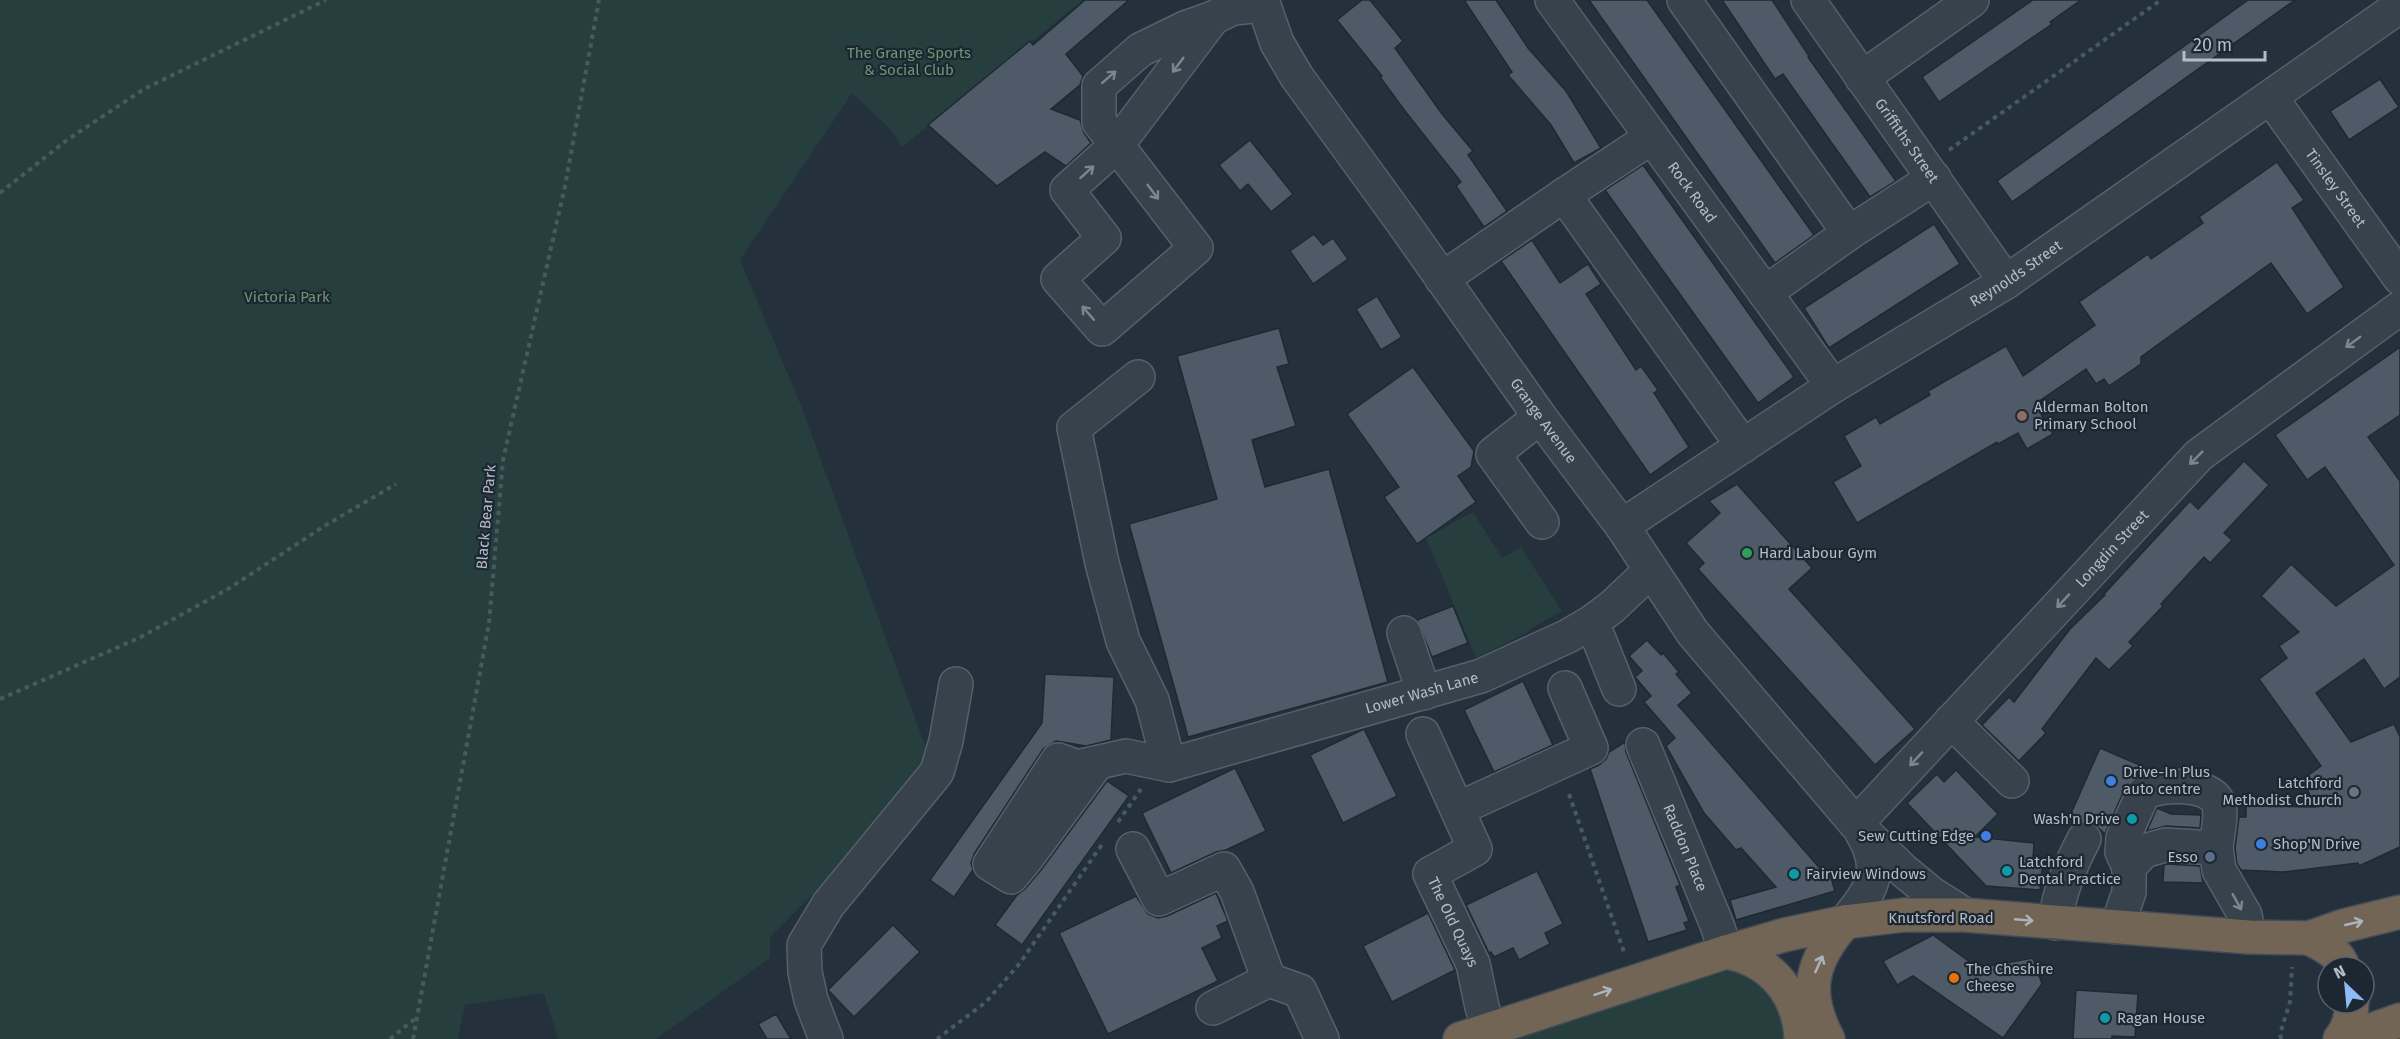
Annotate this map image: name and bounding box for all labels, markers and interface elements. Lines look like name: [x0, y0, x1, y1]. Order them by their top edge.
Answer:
scale bar: [2184, 24, 2265, 62]
text: 20 m: [2193, 34, 2232, 56]
park label: The Grange Sports & Social Club: [847, 44, 971, 79]
one-way arrow: [1172, 57, 1185, 73]
one-way arrow: [1101, 70, 1116, 84]
street label: Griffiths Street: [1871, 95, 1943, 187]
street label: Tinsley Street: [2301, 145, 2370, 231]
street label: Rock Road: [1664, 158, 1720, 226]
one-way arrow: [1080, 165, 1095, 179]
one-way arrow: [1146, 184, 1159, 200]
street label: Reynolds Street: [1967, 236, 2066, 311]
park label: Victoria Park: [244, 288, 330, 306]
one-way arrow: [1081, 306, 1095, 321]
one-way arrow: [2345, 336, 2361, 348]
street label: Grange Avenue: [1506, 375, 1581, 467]
place label: Alderman Bolton Primary School: [2034, 398, 2149, 433]
marker: Alderman Bolton Primary School: [2015, 409, 2029, 423]
one-way arrow: [2189, 451, 2204, 466]
street label: Black Bear Park: [472, 464, 500, 570]
street label: Longdin Street: [2072, 506, 2153, 591]
place label: Hard Labour Gym: [1759, 544, 1877, 562]
marker: Hard Labour Gym: [1740, 546, 1754, 560]
one-way arrow: [2056, 593, 2070, 608]
street label: Lower Wash Lane: [1363, 668, 1480, 718]
one-way arrow: [1909, 751, 1923, 766]
place label: Drive-In Plus auto centre: [2123, 763, 2210, 798]
marker: Drive-In Plus auto centre: [2104, 774, 2118, 788]
place label: Latchford Methodist Church: [2223, 774, 2342, 809]
marker: Latchford Methodist Church: [2347, 785, 2361, 799]
street label: Raddon Place: [1659, 801, 1711, 894]
place label: Wash'n Drive: [2033, 810, 2120, 828]
marker: Wash'n Drive: [2125, 812, 2139, 826]
place label: Sew Cutting Edge: [1858, 827, 1974, 845]
marker: Sew Cutting Edge: [1979, 829, 1993, 843]
place label: Shop'N Drive: [2273, 835, 2360, 853]
marker: Shop'N Drive: [2254, 837, 2268, 851]
place label: Esso: [2167, 848, 2198, 866]
marker: Esso: [2203, 850, 2217, 864]
place label: Latchford Dental Practice: [2019, 853, 2121, 888]
marker: Latchford Dental Practice: [2000, 864, 2014, 878]
place label: Fairview Windows: [1806, 865, 1926, 883]
marker: Fairview Windows: [1787, 867, 1801, 881]
street label: The Old Quays: [1424, 874, 1482, 970]
one-way arrow: [2231, 893, 2243, 910]
street label: Knutsford Road: [1888, 909, 1994, 927]
one-way arrow: [2013, 915, 2033, 926]
one-way arrow: [2344, 917, 2363, 928]
one-way arrow: [1814, 955, 1825, 973]
north arrow: [2316, 955, 2376, 1015]
place label: The Cheshire Cheese: [1966, 960, 2053, 995]
text: N: [2331, 961, 2349, 983]
marker: The Cheshire Cheese: [1947, 971, 1961, 985]
one-way arrow: [1593, 986, 1612, 997]
place label: Ragan House: [2117, 1009, 2205, 1027]
marker: Ragan House: [2098, 1011, 2112, 1025]

